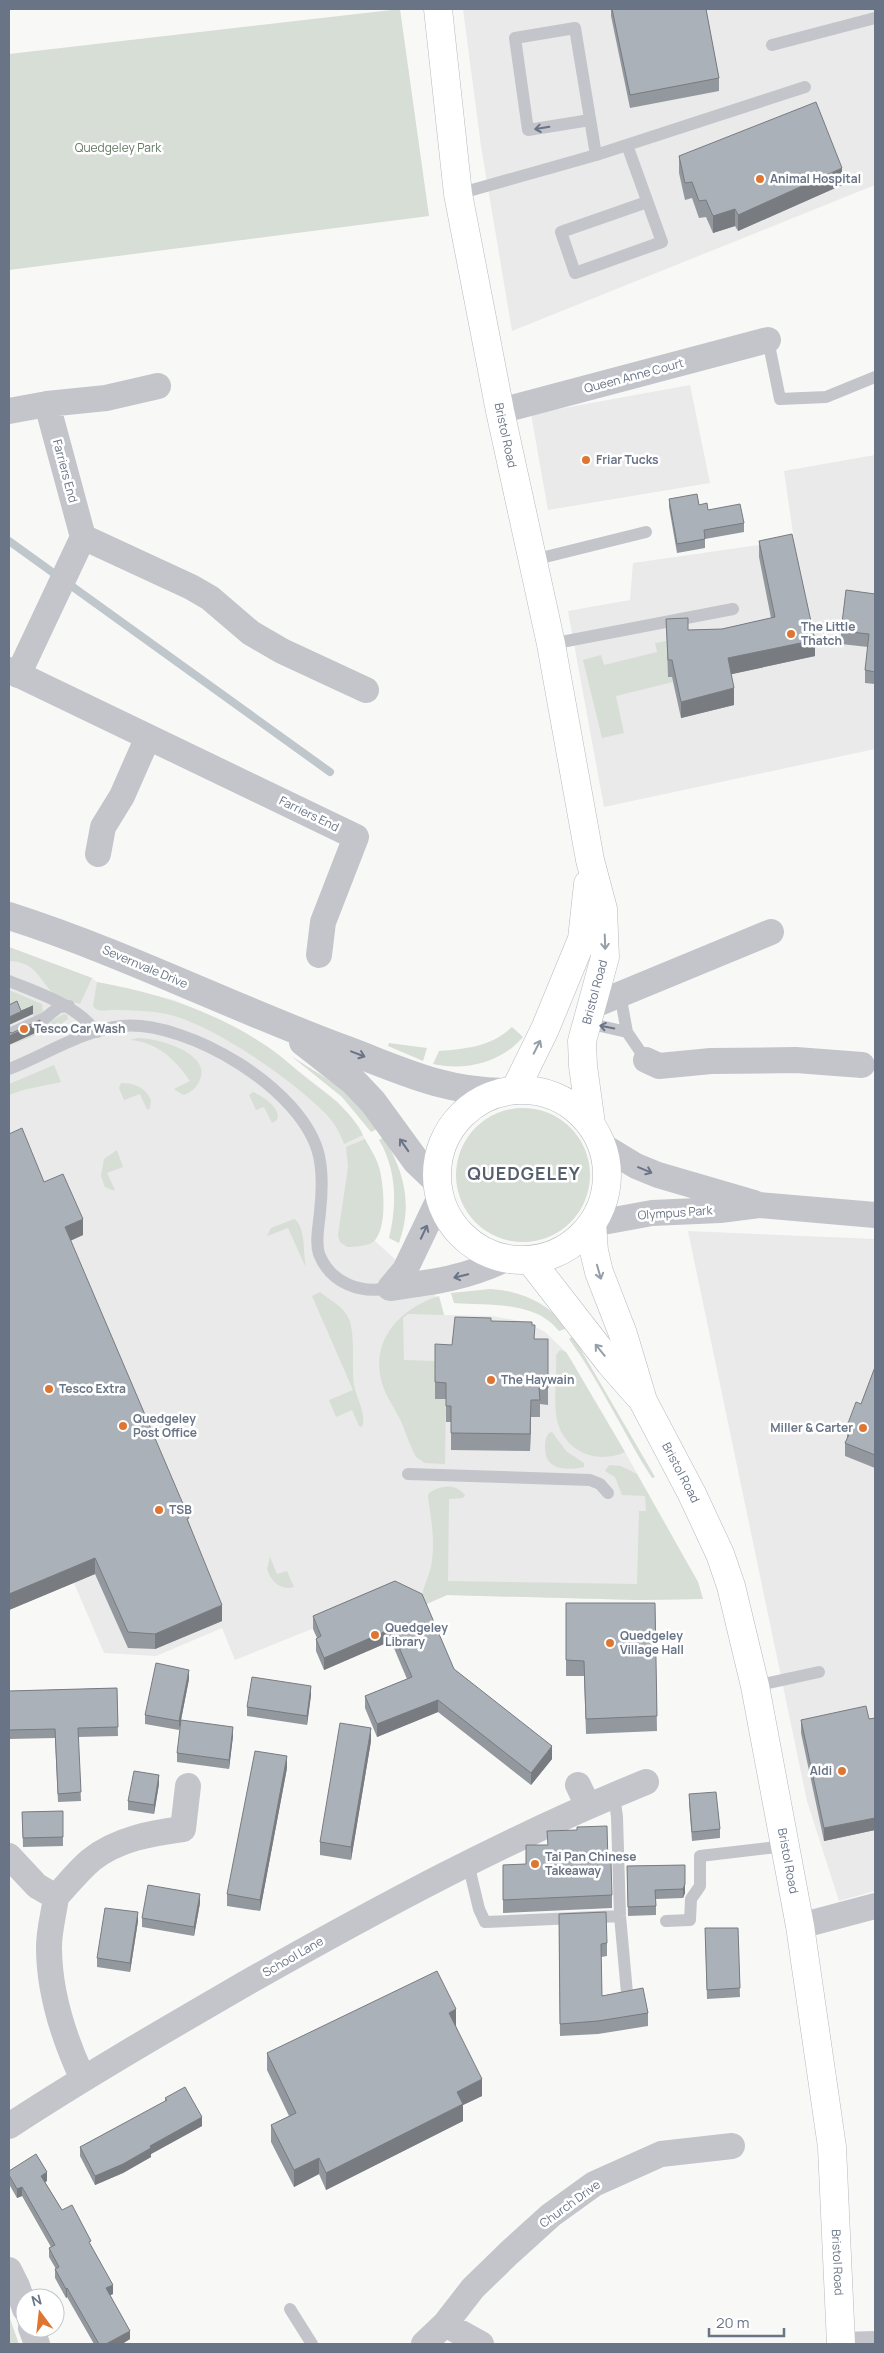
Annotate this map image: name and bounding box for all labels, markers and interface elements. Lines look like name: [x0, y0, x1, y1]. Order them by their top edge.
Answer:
one-way arrow: [535, 123, 551, 133]
park label: Quedgeley Park: [75, 139, 162, 156]
place label: Animal Hospital: [770, 170, 861, 187]
marker: Animal Hospital: [754, 173, 766, 185]
street label: Queen Anne Court: [582, 354, 686, 397]
street label: Bristol Road: [491, 401, 521, 469]
street label: Farriers End: [49, 437, 82, 504]
place label: Friar Tucks: [596, 451, 659, 468]
marker: Friar Tucks: [580, 454, 592, 466]
place label: The Little Thatch: [801, 618, 855, 649]
marker: The Little Thatch: [785, 628, 797, 640]
street label: Farriers End: [276, 792, 342, 835]
one-way arrow: [601, 934, 610, 950]
street label: Severnvale Drive: [100, 941, 190, 992]
street label: Bristol Road: [578, 958, 611, 1026]
place label: Tesco Car Wash: [34, 1020, 126, 1037]
one-way arrow: [600, 1022, 616, 1032]
marker: Tesco Car Wash: [18, 1023, 30, 1035]
one-way arrow: [532, 1040, 542, 1055]
one-way arrow: [350, 1050, 365, 1059]
one-way arrow: [399, 1138, 409, 1152]
district label: QUEDGELEY: [467, 1161, 581, 1185]
one-way arrow: [637, 1165, 652, 1175]
street label: Olympus Park: [637, 1201, 714, 1224]
one-way arrow: [420, 1225, 429, 1240]
one-way arrow: [595, 1264, 605, 1280]
one-way arrow: [453, 1272, 469, 1281]
one-way arrow: [595, 1344, 606, 1357]
place label: The Haywain: [501, 1371, 574, 1388]
marker: The Haywain: [485, 1374, 497, 1386]
place label: Tesco Extra: [59, 1380, 126, 1397]
marker: Tesco Extra: [43, 1383, 55, 1395]
place label: Quedgeley Post Office: [133, 1410, 197, 1441]
place label: Miller & Carter: [770, 1419, 853, 1436]
marker: Quedgeley Post Office: [117, 1420, 129, 1432]
marker: Miller & Carter: [857, 1422, 869, 1434]
street label: Bristol Road: [658, 1439, 704, 1505]
place label: TSB: [169, 1501, 192, 1518]
marker: TSB: [153, 1504, 165, 1516]
place label: Quedgeley Library: [385, 1619, 448, 1650]
place label: Quedgeley Village Hall: [620, 1627, 684, 1658]
marker: Quedgeley Library: [369, 1629, 381, 1641]
marker: Quedgeley Village Hall: [604, 1637, 616, 1649]
place label: Aldi: [810, 1762, 832, 1779]
marker: Aldi: [836, 1765, 848, 1777]
street label: Bristol Road: [774, 1827, 803, 1895]
place label: Tai Pan Chinese Takeaway: [545, 1848, 637, 1879]
marker: Tai Pan Chinese Takeaway: [529, 1858, 541, 1870]
street label: School Lane: [259, 1932, 326, 1981]
street label: Church Drive: [536, 2176, 604, 2231]
street label: Bristol Road: [828, 2229, 848, 2296]
north arrow: [15, 2288, 65, 2338]
text: N: [29, 2289, 44, 2310]
scale bar: [709, 2306, 784, 2338]
text: 20 m: [716, 2312, 749, 2333]

